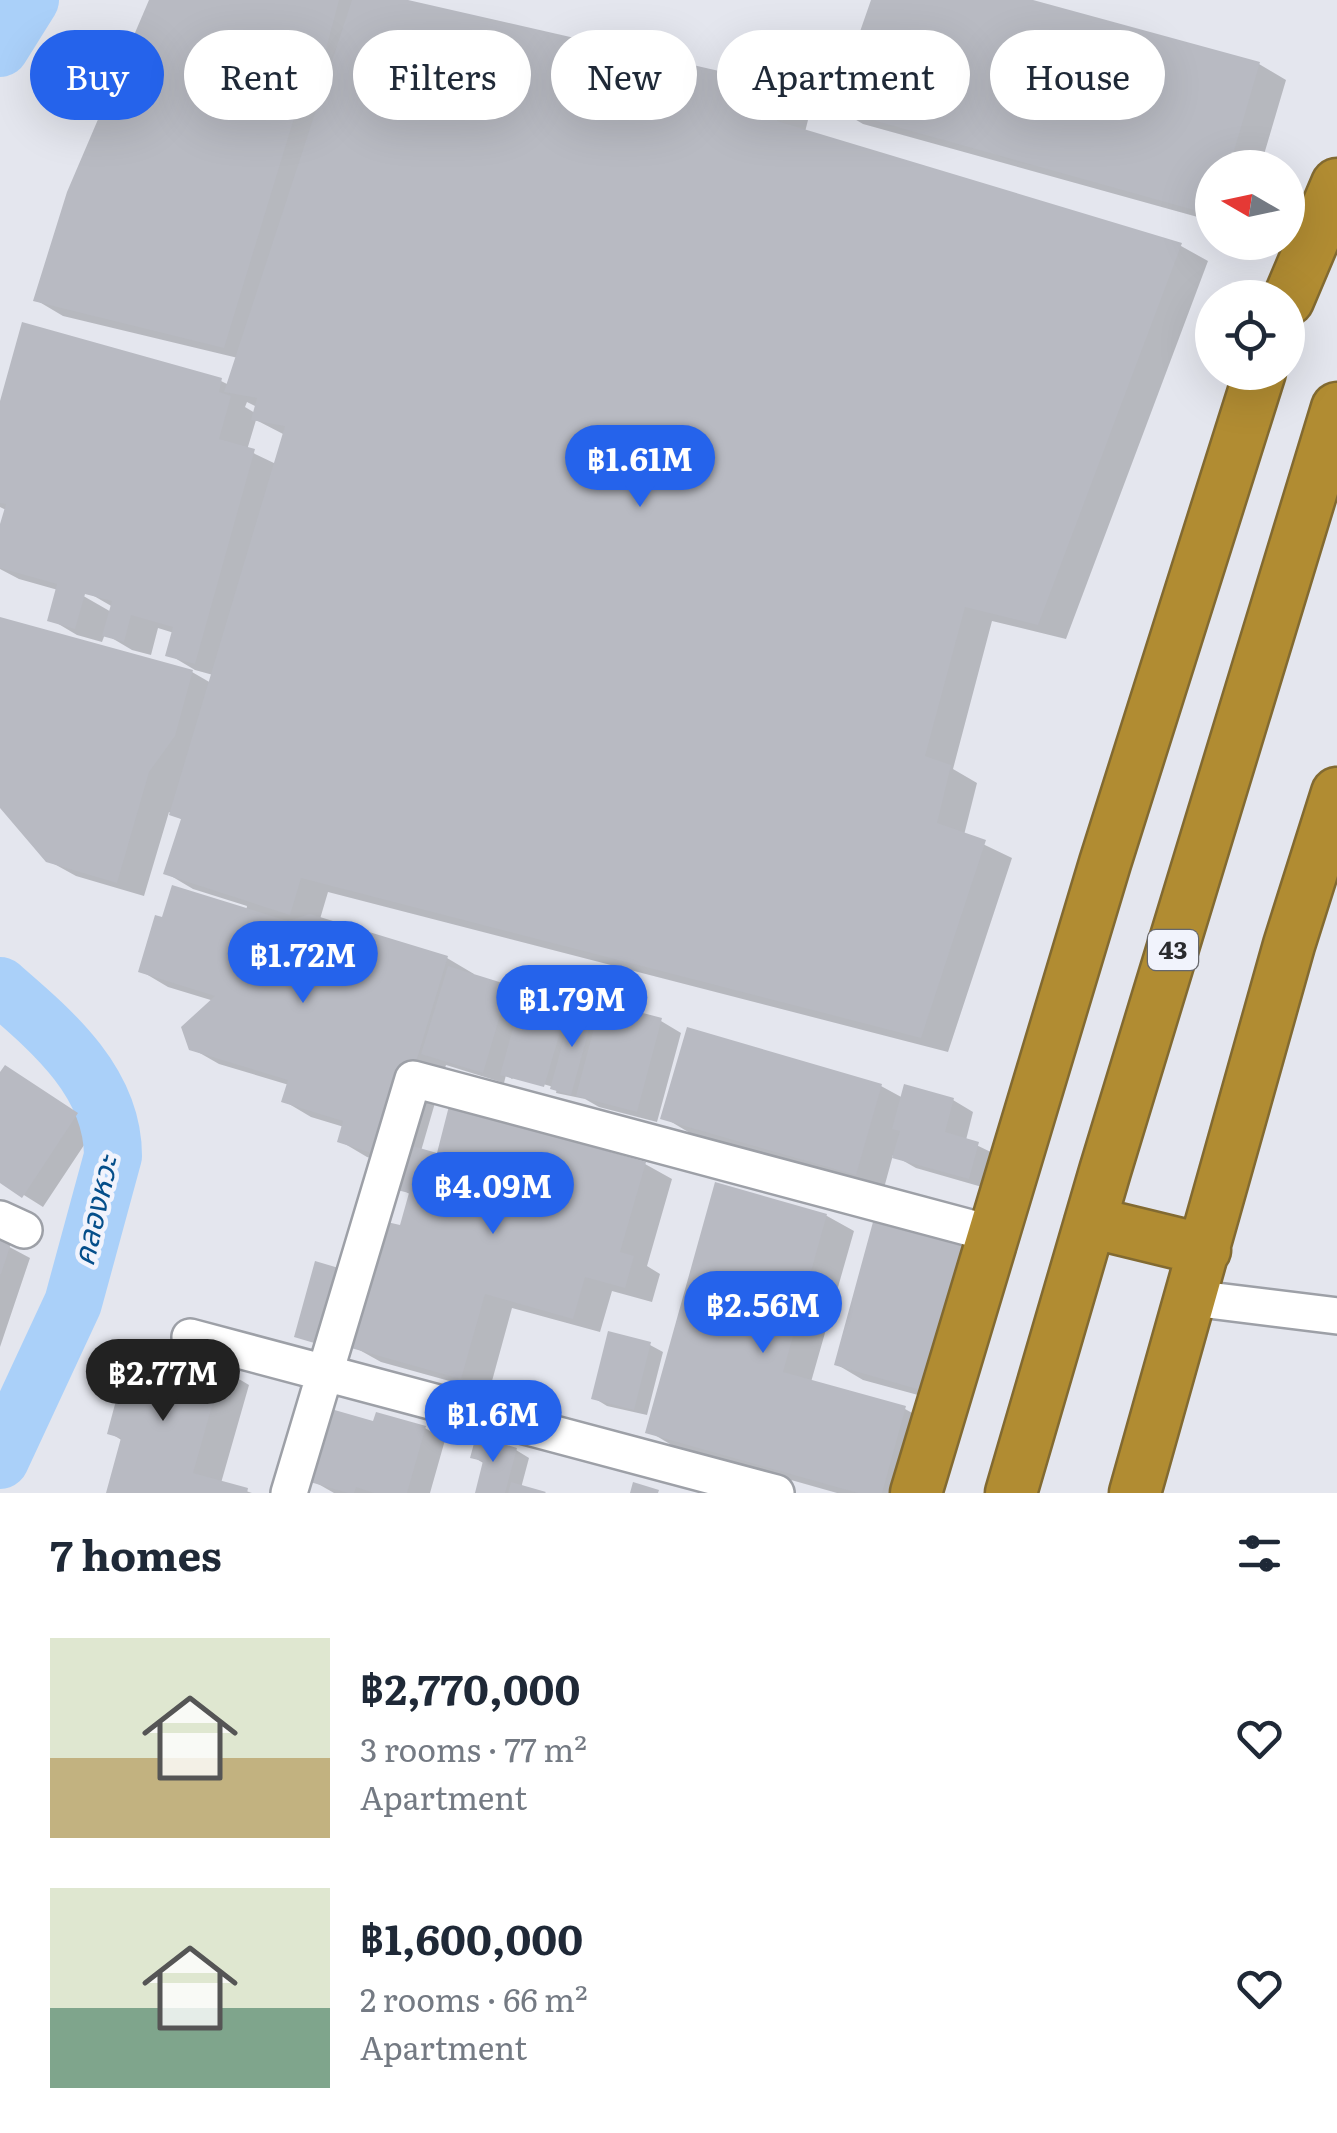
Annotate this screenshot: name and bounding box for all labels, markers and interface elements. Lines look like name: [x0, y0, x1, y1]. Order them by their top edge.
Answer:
chip: Buy: [30, 30, 164, 120]
chip: Rent: [184, 30, 333, 120]
chip: Filters: [353, 30, 531, 120]
chip: New: [551, 30, 697, 120]
chip: Apartment: [717, 30, 970, 120]
chip: House: [990, 30, 1165, 120]
north arrow: [1195, 150, 1305, 260]
map controls: [1195, 150, 1305, 390]
button: locate: [1195, 280, 1305, 390]
pin: ฿1.61M: [559, 425, 721, 510]
text: ฿1.61M: [587, 433, 693, 481]
pin: ฿1.72M: [222, 921, 384, 1006]
text: ฿1.72M: [250, 929, 356, 977]
road number: 43: [1148, 930, 1198, 970]
pin: ฿1.79M: [491, 965, 653, 1050]
text: ฿1.79M: [518, 973, 626, 1021]
water label: คลองหวะ: [59, 1148, 128, 1270]
pin: ฿4.09M: [412, 1152, 574, 1237]
text: ฿4.09M: [434, 1160, 552, 1208]
pin: ฿2.56M: [682, 1271, 844, 1356]
text: ฿2.56M: [706, 1279, 820, 1327]
pin: ฿2.77M: [82, 1339, 244, 1424]
text: ฿2.77M: [108, 1347, 218, 1395]
pin: ฿1.6M: [423, 1380, 563, 1465]
text: ฿1.6M: [447, 1388, 539, 1436]
text: 7 homes: [50, 1522, 222, 1584]
icon: filters: [1232, 1526, 1287, 1581]
text: ฿2,770,000: [360, 1656, 580, 1718]
icon: home: [130, 1678, 250, 1798]
icon: heart: [1232, 1711, 1287, 1766]
text: 3 rooms · 77 m²: [360, 1724, 587, 1772]
text: Apartment: [360, 1772, 527, 1820]
text: ฿1,600,000: [360, 1906, 583, 1968]
icon: home: [130, 1928, 250, 2048]
icon: heart: [1232, 1961, 1287, 2016]
text: 2 rooms · 66 m²: [360, 1974, 588, 2022]
text: Apartment: [360, 2022, 527, 2070]

